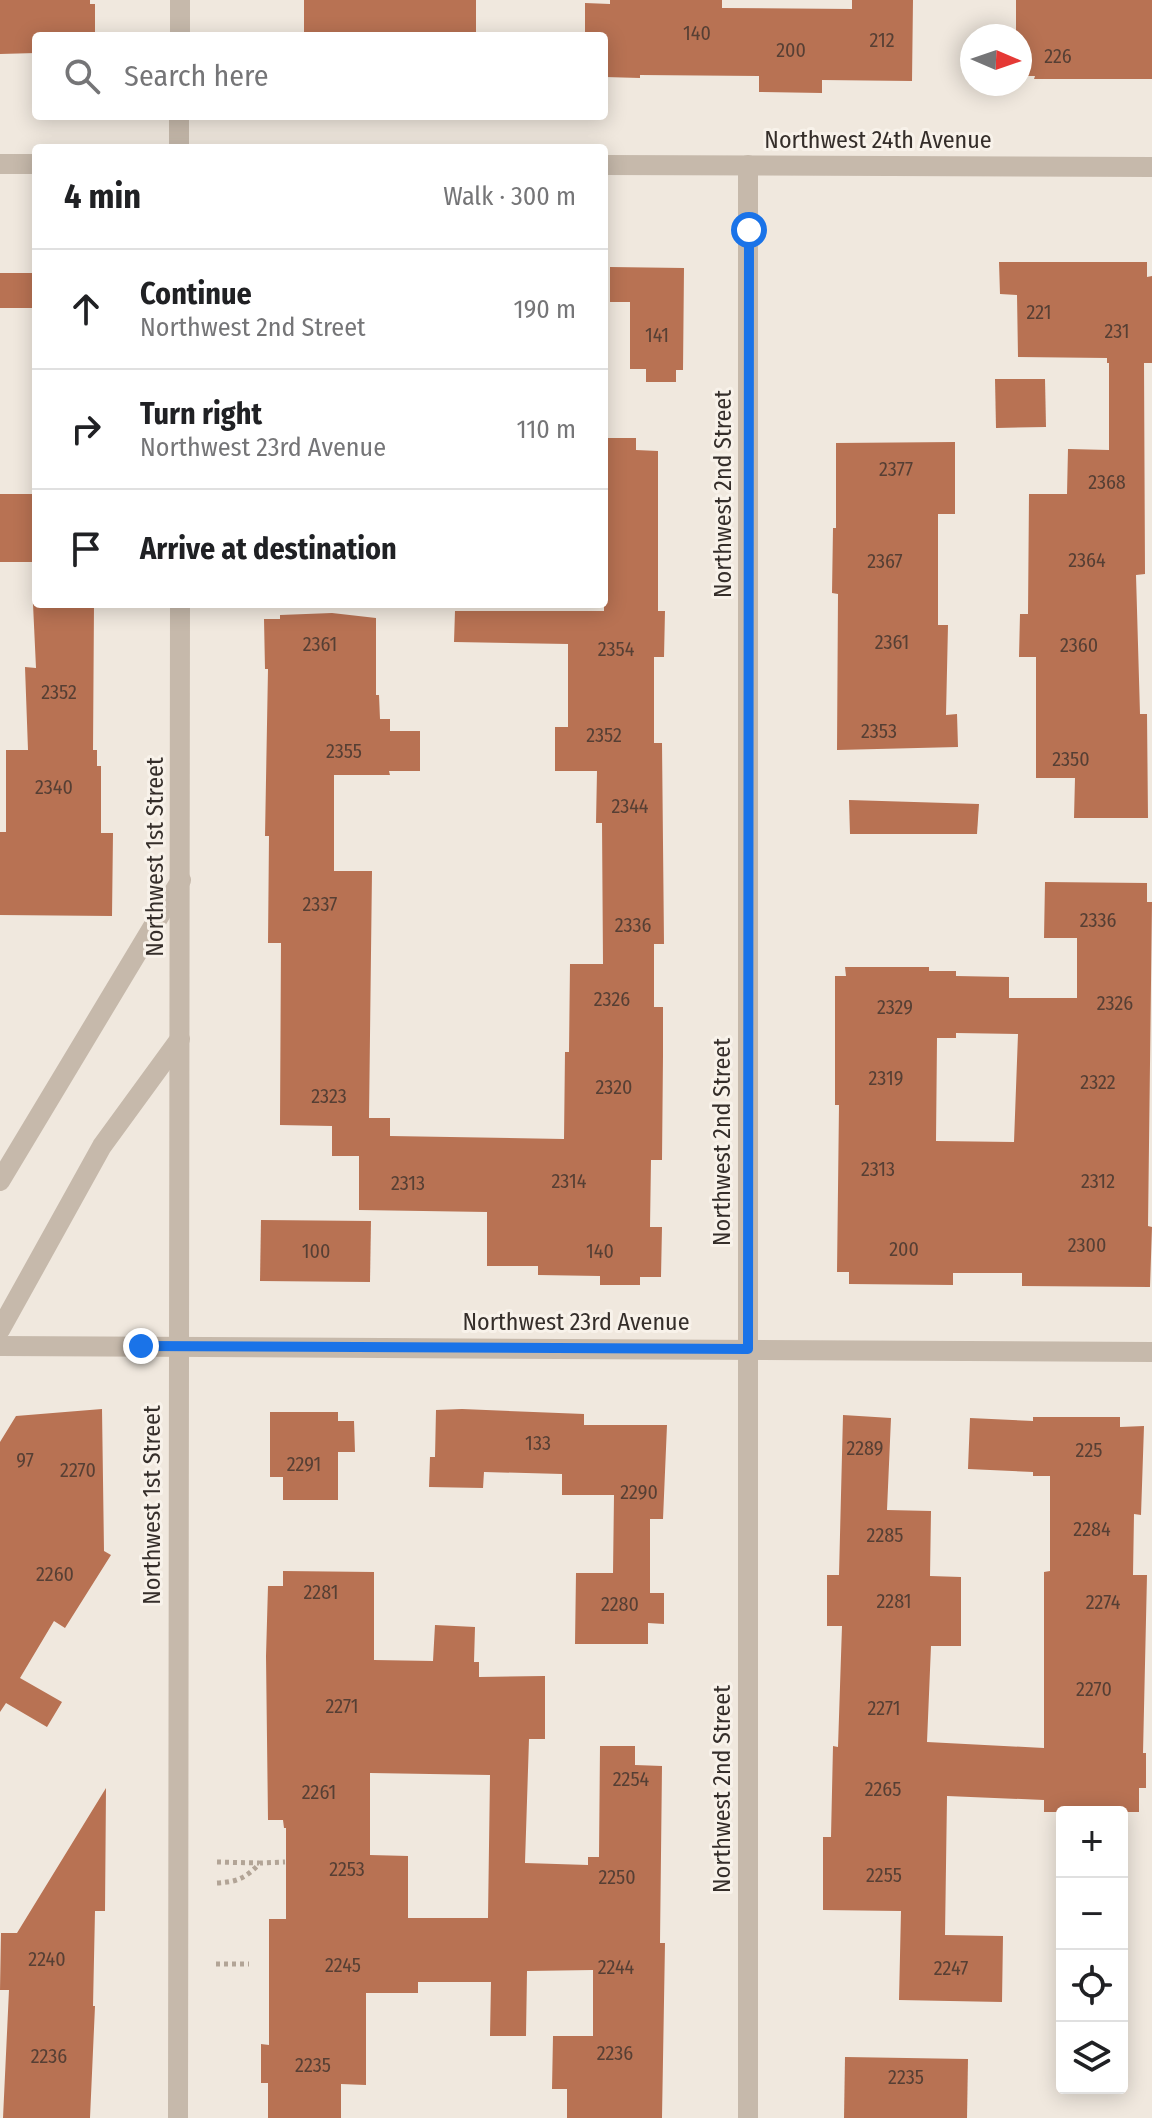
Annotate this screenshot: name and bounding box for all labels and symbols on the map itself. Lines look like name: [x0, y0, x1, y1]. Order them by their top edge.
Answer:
house number: 140: [683, 21, 711, 45]
north arrow: [960, 24, 1032, 96]
house number: 212: [870, 28, 895, 52]
house number: 200: [776, 38, 806, 62]
house number: 226: [1044, 44, 1072, 68]
street label: Northwest 24th Avenue: [764, 126, 992, 154]
route start: [731, 212, 767, 248]
house number: 221: [1027, 300, 1052, 324]
house number: 231: [1104, 319, 1130, 343]
house number: 141: [645, 323, 669, 347]
street label: Northwest 2nd Street: [709, 390, 737, 598]
house number: 2377: [879, 457, 913, 481]
house number: 2368: [1088, 470, 1126, 494]
house number: 2364: [1068, 548, 1106, 572]
house number: 2367: [867, 549, 903, 573]
house number: 2361: [875, 630, 909, 654]
house number: 2361: [303, 632, 337, 656]
house number: 2360: [1060, 633, 1098, 657]
house number: 2354: [598, 637, 635, 661]
house number: 2352: [41, 680, 77, 704]
house number: 2353: [861, 719, 897, 743]
house number: 2352: [586, 723, 622, 747]
house number: 2355: [326, 739, 362, 763]
house number: 2350: [1052, 747, 1090, 771]
street label: Northwest 1st Street: [141, 757, 169, 957]
house number: 2340: [35, 775, 73, 799]
house number: 2344: [611, 794, 649, 818]
house number: 2337: [303, 892, 337, 916]
house number: 2336: [1080, 908, 1116, 932]
house number: 2336: [615, 913, 651, 937]
house number: 2326: [594, 987, 630, 1011]
house number: 2326: [1097, 991, 1133, 1015]
house number: 2329: [877, 995, 913, 1019]
street label: Northwest 2nd Street: [708, 1038, 736, 1246]
house number: 2319: [869, 1066, 903, 1090]
house number: 2322: [1080, 1070, 1116, 1094]
house number: 2320: [596, 1075, 632, 1099]
house number: 2323: [311, 1084, 347, 1108]
house number: 2313: [861, 1157, 895, 1181]
house number: 2314: [552, 1169, 587, 1193]
house number: 2312: [1081, 1169, 1115, 1193]
house number: 2313: [391, 1171, 425, 1195]
house number: 2300: [1068, 1233, 1106, 1257]
house number: 200: [889, 1237, 919, 1261]
house number: 100: [302, 1239, 330, 1263]
house number: 140: [586, 1239, 614, 1263]
street label: Northwest 23rd Avenue: [462, 1308, 690, 1336]
route end: [123, 1328, 159, 1364]
street label: Northwest 1st Street: [138, 1405, 166, 1605]
house number: 133: [525, 1431, 551, 1455]
house number: 2289: [846, 1436, 884, 1460]
house number: 225: [1076, 1438, 1102, 1462]
house number: 97: [16, 1448, 34, 1472]
house number: 2291: [287, 1452, 321, 1476]
house number: 2270: [60, 1458, 96, 1482]
house number: 2290: [620, 1480, 658, 1504]
house number: 2284: [1073, 1517, 1111, 1541]
house number: 2285: [867, 1523, 903, 1547]
house number: 2260: [36, 1562, 74, 1586]
house number: 2281: [304, 1580, 338, 1604]
house number: 2281: [877, 1589, 911, 1613]
house number: 2274: [1086, 1590, 1121, 1614]
house number: 2280: [601, 1592, 639, 1616]
house number: 2270: [1076, 1677, 1112, 1701]
street label: Northwest 2nd Street: [708, 1685, 736, 1893]
house number: 2271: [325, 1694, 359, 1718]
house number: 2271: [867, 1696, 901, 1720]
house number: 2254: [613, 1767, 650, 1791]
house number: 2265: [865, 1777, 901, 1801]
house number: 2261: [302, 1780, 336, 1804]
house number: 2253: [329, 1857, 365, 1881]
house number: 2255: [866, 1863, 902, 1887]
house number: 2250: [598, 1865, 636, 1889]
house number: 2240: [28, 1947, 66, 1971]
house number: 2245: [325, 1953, 361, 1977]
house number: 2244: [598, 1955, 635, 1979]
house number: 2247: [934, 1956, 968, 1980]
house number: 2236: [597, 2041, 633, 2065]
house number: 2236: [31, 2044, 67, 2068]
house number: 2235: [295, 2053, 331, 2077]
house number: 2235: [888, 2065, 924, 2089]

